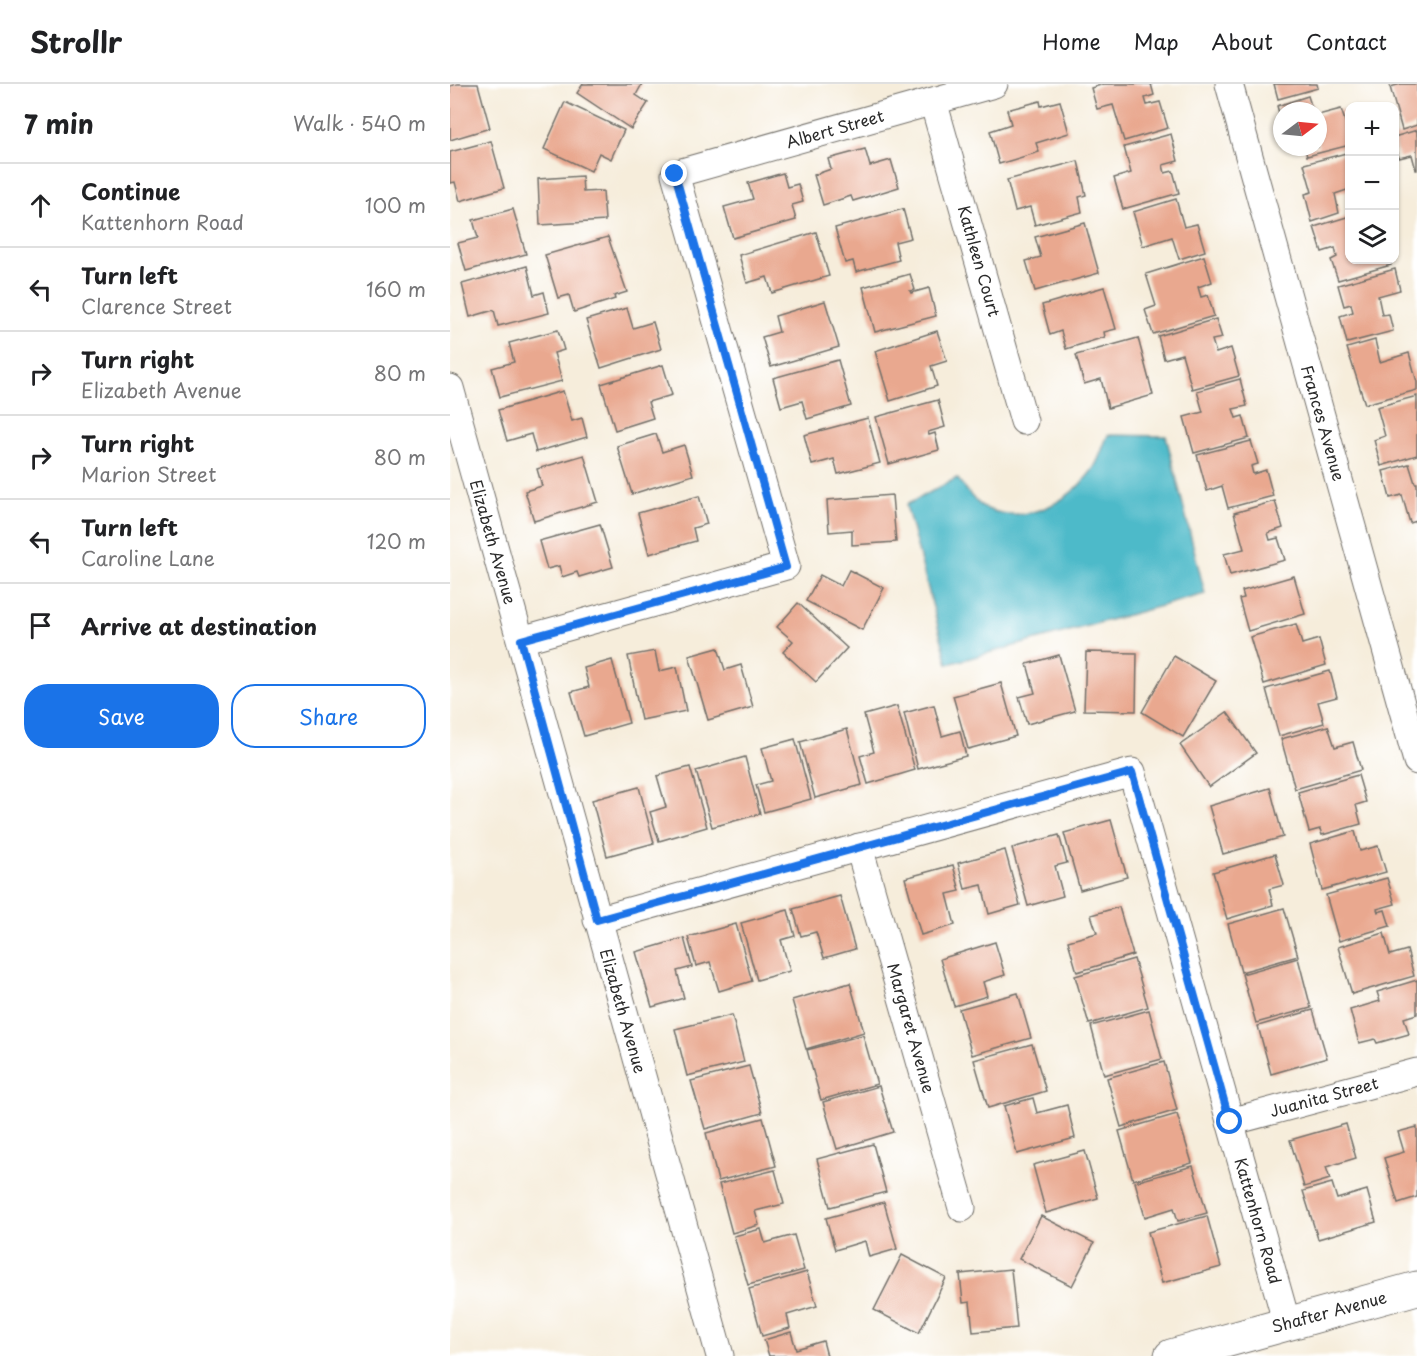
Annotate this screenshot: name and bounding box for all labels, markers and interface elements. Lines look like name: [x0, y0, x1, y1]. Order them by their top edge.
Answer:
text: Strollr: [30, 20, 122, 63]
text: Home: [1042, 25, 1101, 57]
text: Map: [1134, 25, 1179, 57]
text: About: [1212, 25, 1273, 57]
text: Contact: [1306, 25, 1387, 57]
north arrow: [1273, 102, 1327, 156]
map controls: [1345, 102, 1399, 264]
button: +: [1345, 102, 1399, 156]
street label: Albert Street: [783, 103, 887, 153]
text: 7 min: [24, 104, 94, 143]
text: Walk · 540 m: [293, 108, 426, 138]
button: −: [1345, 156, 1399, 210]
route end: [661, 160, 687, 186]
text: Continue: [81, 174, 180, 207]
icon: ahead: [24, 189, 57, 222]
text: 100 m: [365, 190, 426, 220]
street label: Kathleen Court: [953, 202, 1007, 320]
text: Kattenhorn Road: [81, 207, 244, 237]
button: layers: [1345, 210, 1399, 264]
text: Turn left: [81, 258, 178, 291]
icon: left: [24, 273, 57, 306]
text: 160 m: [366, 274, 426, 304]
text: Clarence Street: [81, 291, 232, 321]
text: Turn right: [81, 342, 194, 375]
icon: right: [24, 357, 57, 390]
text: 80 m: [374, 358, 426, 388]
street label: Frances Avenue: [1296, 362, 1352, 484]
text: Elizabeth Avenue: [81, 375, 242, 405]
text: Turn right: [81, 426, 194, 459]
icon: right: [24, 441, 57, 474]
text: 80 m: [374, 442, 426, 472]
text: Marion Street: [81, 459, 216, 489]
street label: Elizabeth Avenue: [465, 477, 523, 607]
text: Turn left: [81, 510, 178, 543]
icon: left: [24, 525, 57, 558]
text: 120 m: [367, 526, 426, 556]
text: Caroline Lane: [81, 543, 215, 573]
icon: arrive: [24, 609, 57, 642]
text: Arrive at destination: [81, 609, 317, 642]
button: Save: [24, 684, 219, 748]
button: Share: [231, 684, 426, 748]
street label: Elizabeth Avenue: [595, 946, 653, 1076]
street label: Margaret Avenue: [882, 960, 942, 1096]
street label: Juanita Street: [1267, 1070, 1381, 1122]
route start: [1216, 1108, 1242, 1134]
street label: Kattenhorn Road: [1229, 1155, 1288, 1287]
street label: Shafter Avenue: [1269, 1284, 1389, 1338]

